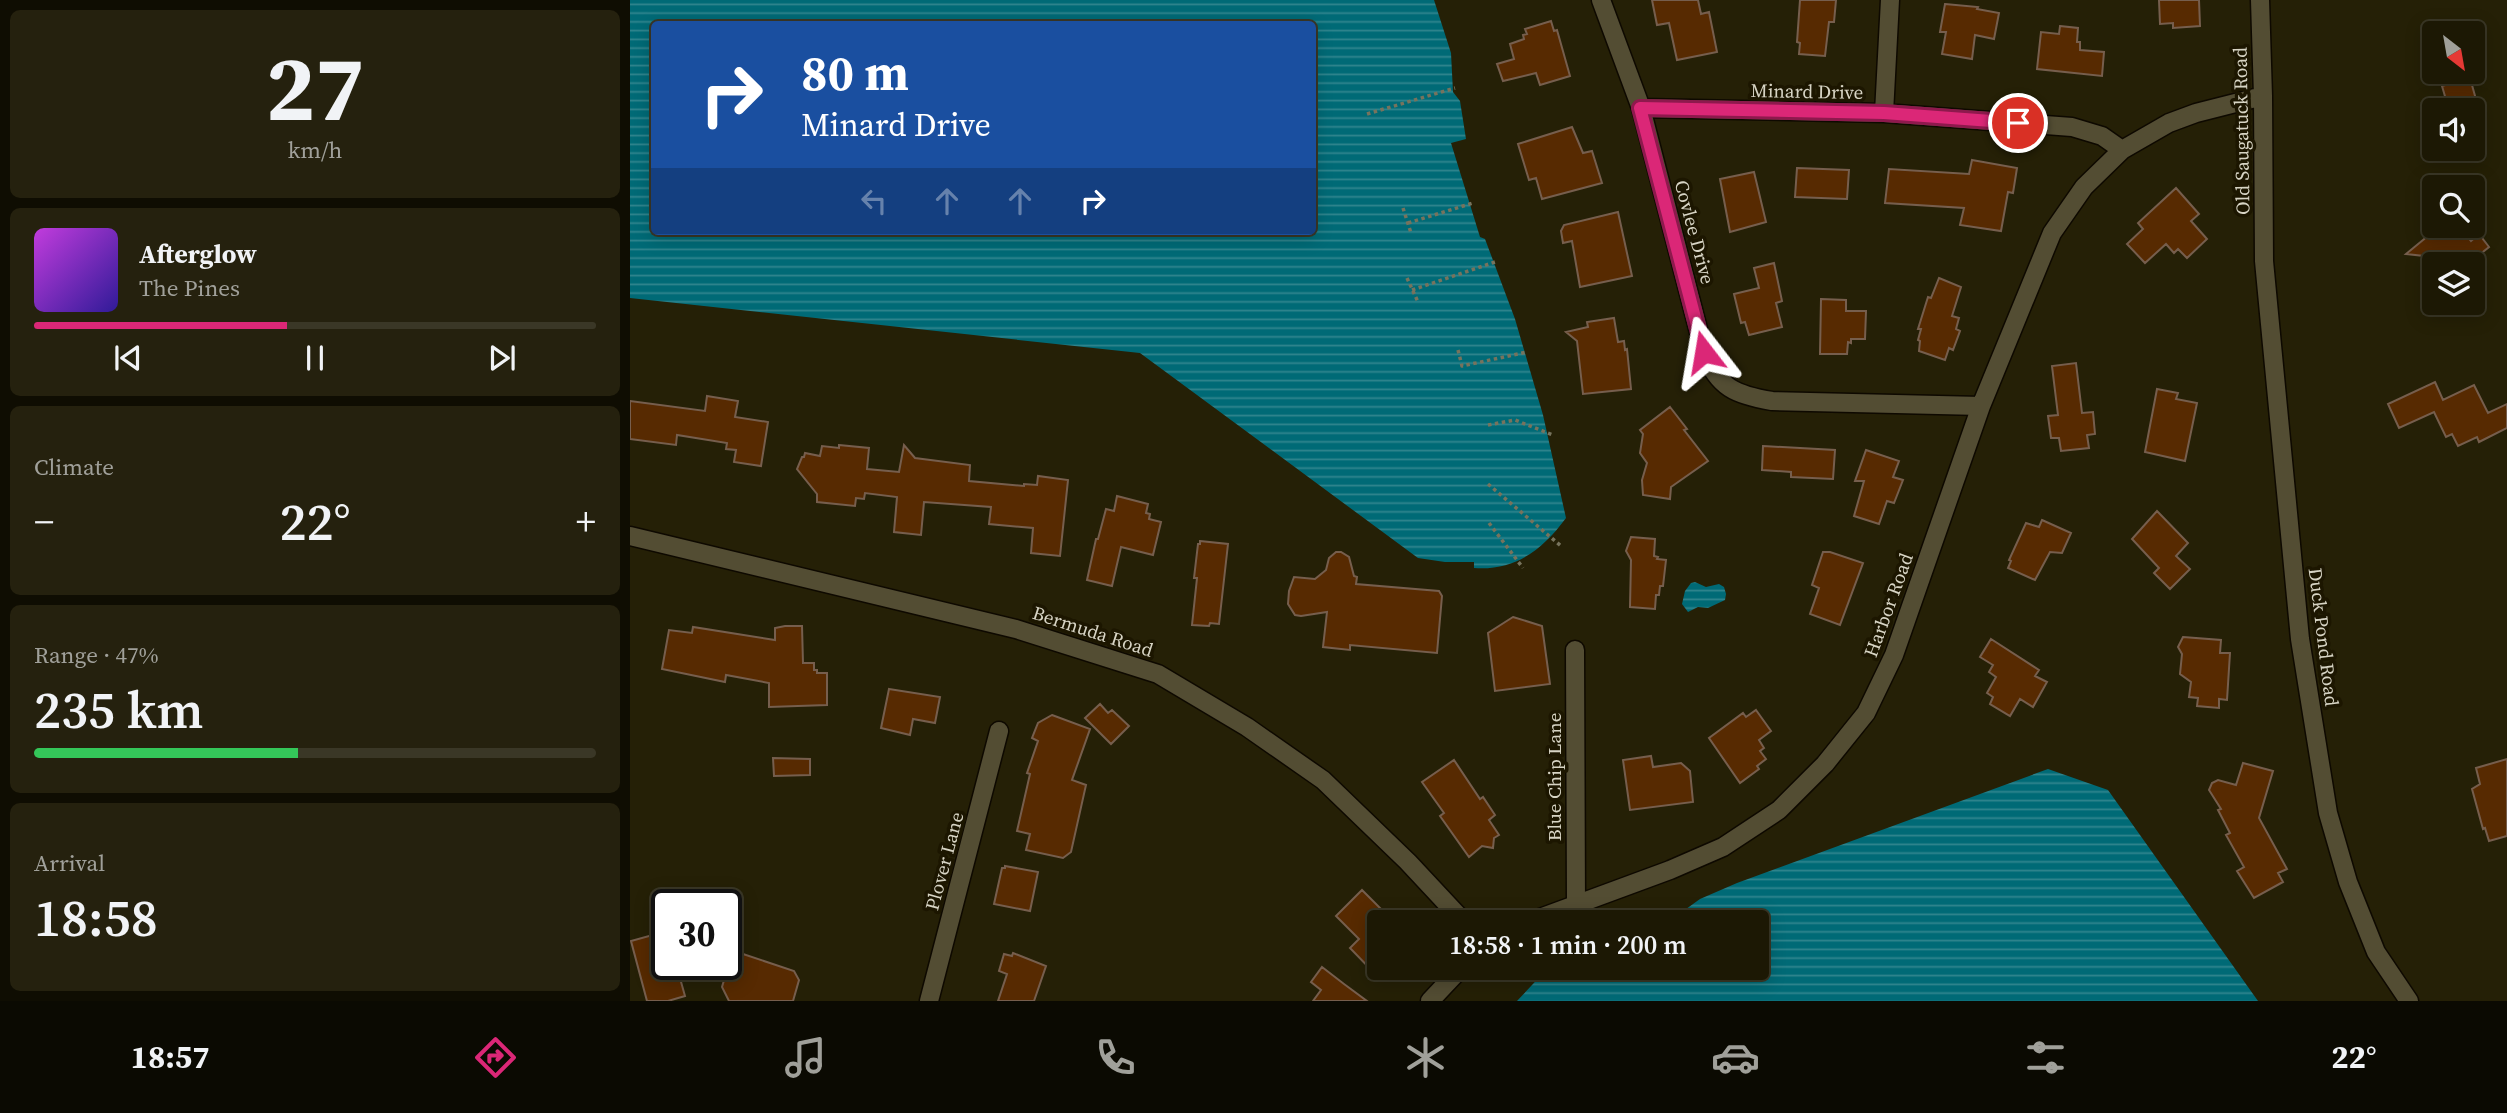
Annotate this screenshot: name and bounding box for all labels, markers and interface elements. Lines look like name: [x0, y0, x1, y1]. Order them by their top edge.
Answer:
north arrow: [2422, 21, 2485, 84]
map controls: [2422, 21, 2485, 315]
text: 27: [266, 26, 364, 150]
text: 80 m: [801, 39, 909, 106]
street label: Old Saugatuck Road: [2227, 47, 2255, 215]
icon: right: [686, 49, 777, 140]
street label: Minard Drive: [1750, 77, 1864, 105]
pin: [1988, 93, 2048, 153]
button: sound: [2422, 98, 2485, 161]
text: Minard Drive: [801, 103, 991, 147]
icon: arrive: [1999, 104, 2037, 142]
text: km/h: [288, 134, 342, 166]
button: search: [2422, 175, 2485, 238]
street label: Covlee Drive: [1669, 177, 1721, 287]
icon: left: [855, 182, 893, 220]
icon: ahead: [928, 182, 966, 220]
icon: ahead: [1001, 182, 1039, 220]
icon: right: [1074, 182, 1112, 220]
text: Afterglow: [139, 236, 257, 272]
button: layers: [2422, 252, 2485, 315]
text: The Pines: [139, 272, 240, 304]
position arrow: [1667, 315, 1741, 389]
icon: previous: [109, 339, 147, 377]
icon: pause: [296, 339, 334, 377]
icon: next: [483, 339, 521, 377]
text: Climate: [34, 451, 114, 483]
text: 22°: [279, 486, 351, 557]
text: −: [34, 496, 54, 548]
text: +: [576, 496, 596, 548]
street label: Harbor Road: [1857, 549, 1919, 661]
street label: Duck Pond Road: [2303, 566, 2345, 708]
street label: Bermuda Road: [1029, 599, 1157, 663]
text: Range · 47%: [34, 639, 159, 671]
text: 235 km: [34, 674, 203, 745]
street label: Blue Chip Lane: [1541, 713, 1567, 841]
street label: Plover Lane: [918, 809, 970, 913]
text: Arrival: [34, 847, 105, 879]
text: 18:58: [34, 882, 158, 953]
speed limit sign: 30: [651, 889, 742, 980]
text: 18:58 · 1 min · 200 m: [1449, 927, 1687, 963]
icon: directions: [471, 1033, 520, 1082]
icon: music: [781, 1033, 830, 1082]
icon: phone: [1091, 1033, 1140, 1082]
icon: climate: [1401, 1033, 1450, 1082]
icon: car: [1711, 1033, 1760, 1082]
icon: filters: [2021, 1033, 2070, 1082]
text: 18:57: [131, 1035, 210, 1079]
text: 22°: [2331, 1035, 2376, 1079]

